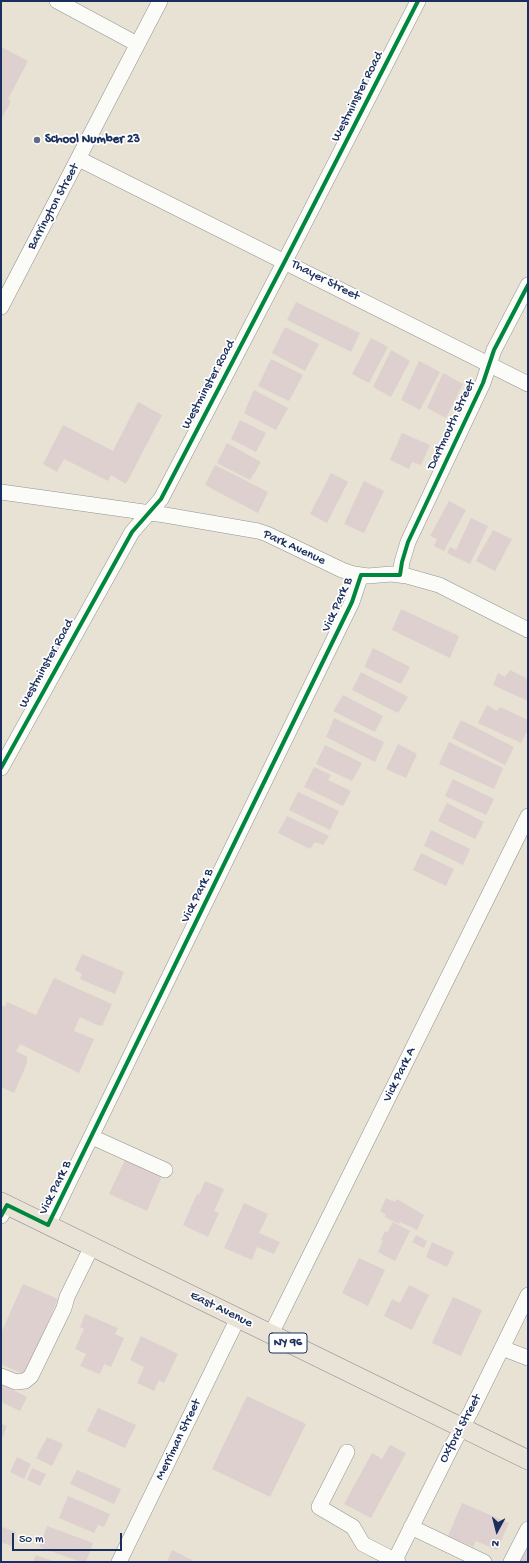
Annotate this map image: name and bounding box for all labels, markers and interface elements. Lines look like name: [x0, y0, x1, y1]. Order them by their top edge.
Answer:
street label: Westminster Road: [329, 49, 387, 145]
place label: School Number 23: [45, 132, 140, 148]
marker: School Number 23: [32, 135, 42, 145]
street label: Barrington Street: [25, 161, 83, 253]
street label: Thayer Street: [288, 257, 362, 305]
street label: Westminster Road: [179, 338, 239, 432]
street label: Dartmouth Street: [424, 377, 480, 473]
street label: Park Avenue: [260, 527, 328, 569]
street label: Vick Park B: [319, 575, 357, 635]
street label: Westminster Road: [16, 617, 78, 711]
street label: Vick Park B: [178, 867, 218, 925]
street label: Vick Park A: [380, 1045, 420, 1105]
street label: Vick Park B: [36, 1159, 76, 1217]
street label: East Avenue: [187, 1288, 255, 1332]
road number: NY 96: [269, 1333, 307, 1353]
street label: Oxford Street: [436, 1392, 486, 1466]
street label: Merriman Street: [153, 1397, 205, 1483]
north arrow: [477, 1511, 517, 1551]
scale bar: [14, 1525, 124, 1551]
text: 50 m: [19, 1533, 44, 1547]
text: N: [491, 1537, 500, 1549]

